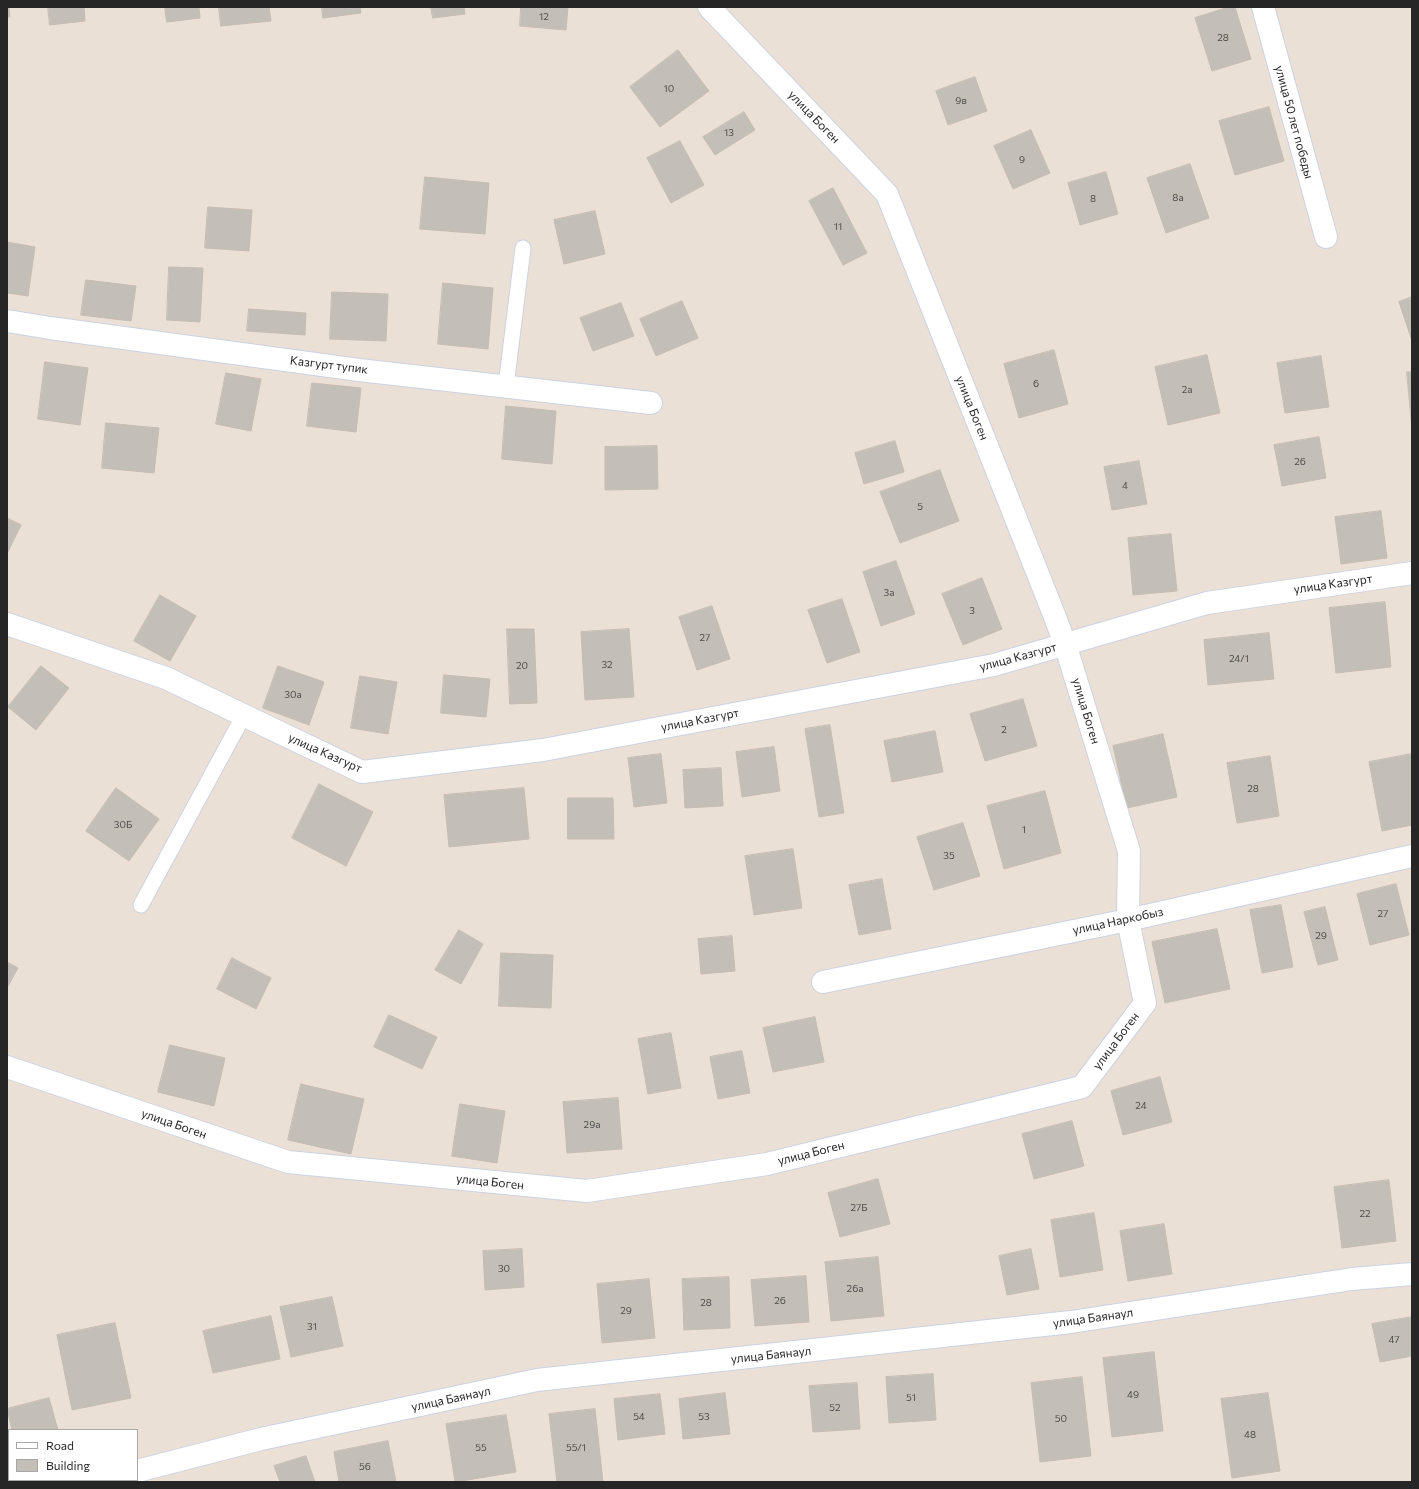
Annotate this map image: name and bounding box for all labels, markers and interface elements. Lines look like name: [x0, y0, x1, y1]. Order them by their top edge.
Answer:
house number: 12: [539, 11, 549, 23]
house number: 28: [1217, 32, 1229, 44]
street label: улица 50 лет победы: [1272, 64, 1316, 180]
house number: 10: [664, 83, 674, 95]
street label: улица Боген: [785, 87, 843, 147]
house number: 9в: [955, 95, 967, 107]
house number: 13: [724, 127, 734, 139]
house number: 9: [1019, 154, 1025, 166]
house number: 8а: [1172, 192, 1184, 204]
house number: 8: [1090, 193, 1096, 205]
house number: 11: [834, 221, 842, 233]
street label: Казгурт тупик: [289, 353, 369, 377]
street label: улица Боген: [953, 374, 991, 442]
house number: 6: [1033, 378, 1039, 390]
house number: 2а: [1182, 384, 1192, 396]
house number: 26: [1294, 456, 1306, 468]
house number: 4: [1122, 480, 1128, 492]
house number: 5: [917, 501, 923, 513]
street label: улица Казгурт: [1293, 571, 1373, 597]
house number: 3а: [884, 587, 894, 599]
house number: 3: [969, 605, 975, 617]
house number: 27: [700, 632, 710, 644]
street label: улица Казгурт: [978, 640, 1058, 674]
house number: 24/1: [1229, 653, 1249, 665]
house number: 32: [601, 659, 613, 671]
house number: 20: [516, 660, 528, 672]
street label: улица Боген: [1069, 676, 1103, 746]
house number: 30а: [284, 689, 302, 701]
street label: улица Казгурт: [660, 705, 740, 735]
house number: 2: [1001, 724, 1007, 736]
street label: улица Казгурт: [286, 730, 364, 776]
house number: 28: [1247, 783, 1259, 795]
house number: 30Б: [114, 819, 132, 831]
house number: 1: [1022, 824, 1026, 836]
house number: 35: [943, 850, 955, 862]
street label: улица Наркобыз: [1071, 904, 1165, 938]
house number: 27: [1378, 908, 1388, 920]
house number: 29: [1315, 930, 1327, 942]
street label: улица Боген: [1090, 1009, 1142, 1073]
house number: 24: [1135, 1100, 1147, 1112]
street label: улица Боген: [139, 1106, 209, 1142]
house number: 29а: [584, 1119, 600, 1131]
street label: улица Боген: [776, 1138, 846, 1168]
street label: улица Боген: [455, 1171, 525, 1193]
house number: 27Б: [850, 1202, 868, 1214]
house number: 22: [1359, 1208, 1371, 1220]
house number: 30: [498, 1263, 510, 1275]
house number: 26а: [847, 1283, 863, 1295]
house number: 26: [774, 1295, 786, 1307]
house number: 28: [700, 1297, 712, 1309]
house number: 29: [620, 1305, 632, 1317]
street label: улица Баянаул: [1052, 1305, 1134, 1331]
house number: 31: [307, 1321, 317, 1333]
house number: 47: [1388, 1334, 1400, 1346]
street label: улица Баянаул: [730, 1344, 812, 1366]
street label: улица Баянаул: [410, 1384, 492, 1414]
house number: 49: [1127, 1389, 1139, 1401]
house number: 51: [906, 1392, 916, 1404]
house number: 52: [829, 1402, 841, 1414]
house number: 54: [633, 1411, 645, 1423]
house number: 53: [698, 1411, 710, 1423]
house number: 50: [1055, 1413, 1067, 1425]
legend: [8, 1429, 138, 1481]
house number: 48: [1244, 1429, 1256, 1441]
text: Road: [46, 1438, 74, 1452]
house number: 55: [475, 1442, 487, 1454]
house number: 55/1: [566, 1442, 586, 1454]
text: Building: [46, 1458, 90, 1472]
house number: 56: [359, 1461, 371, 1473]

